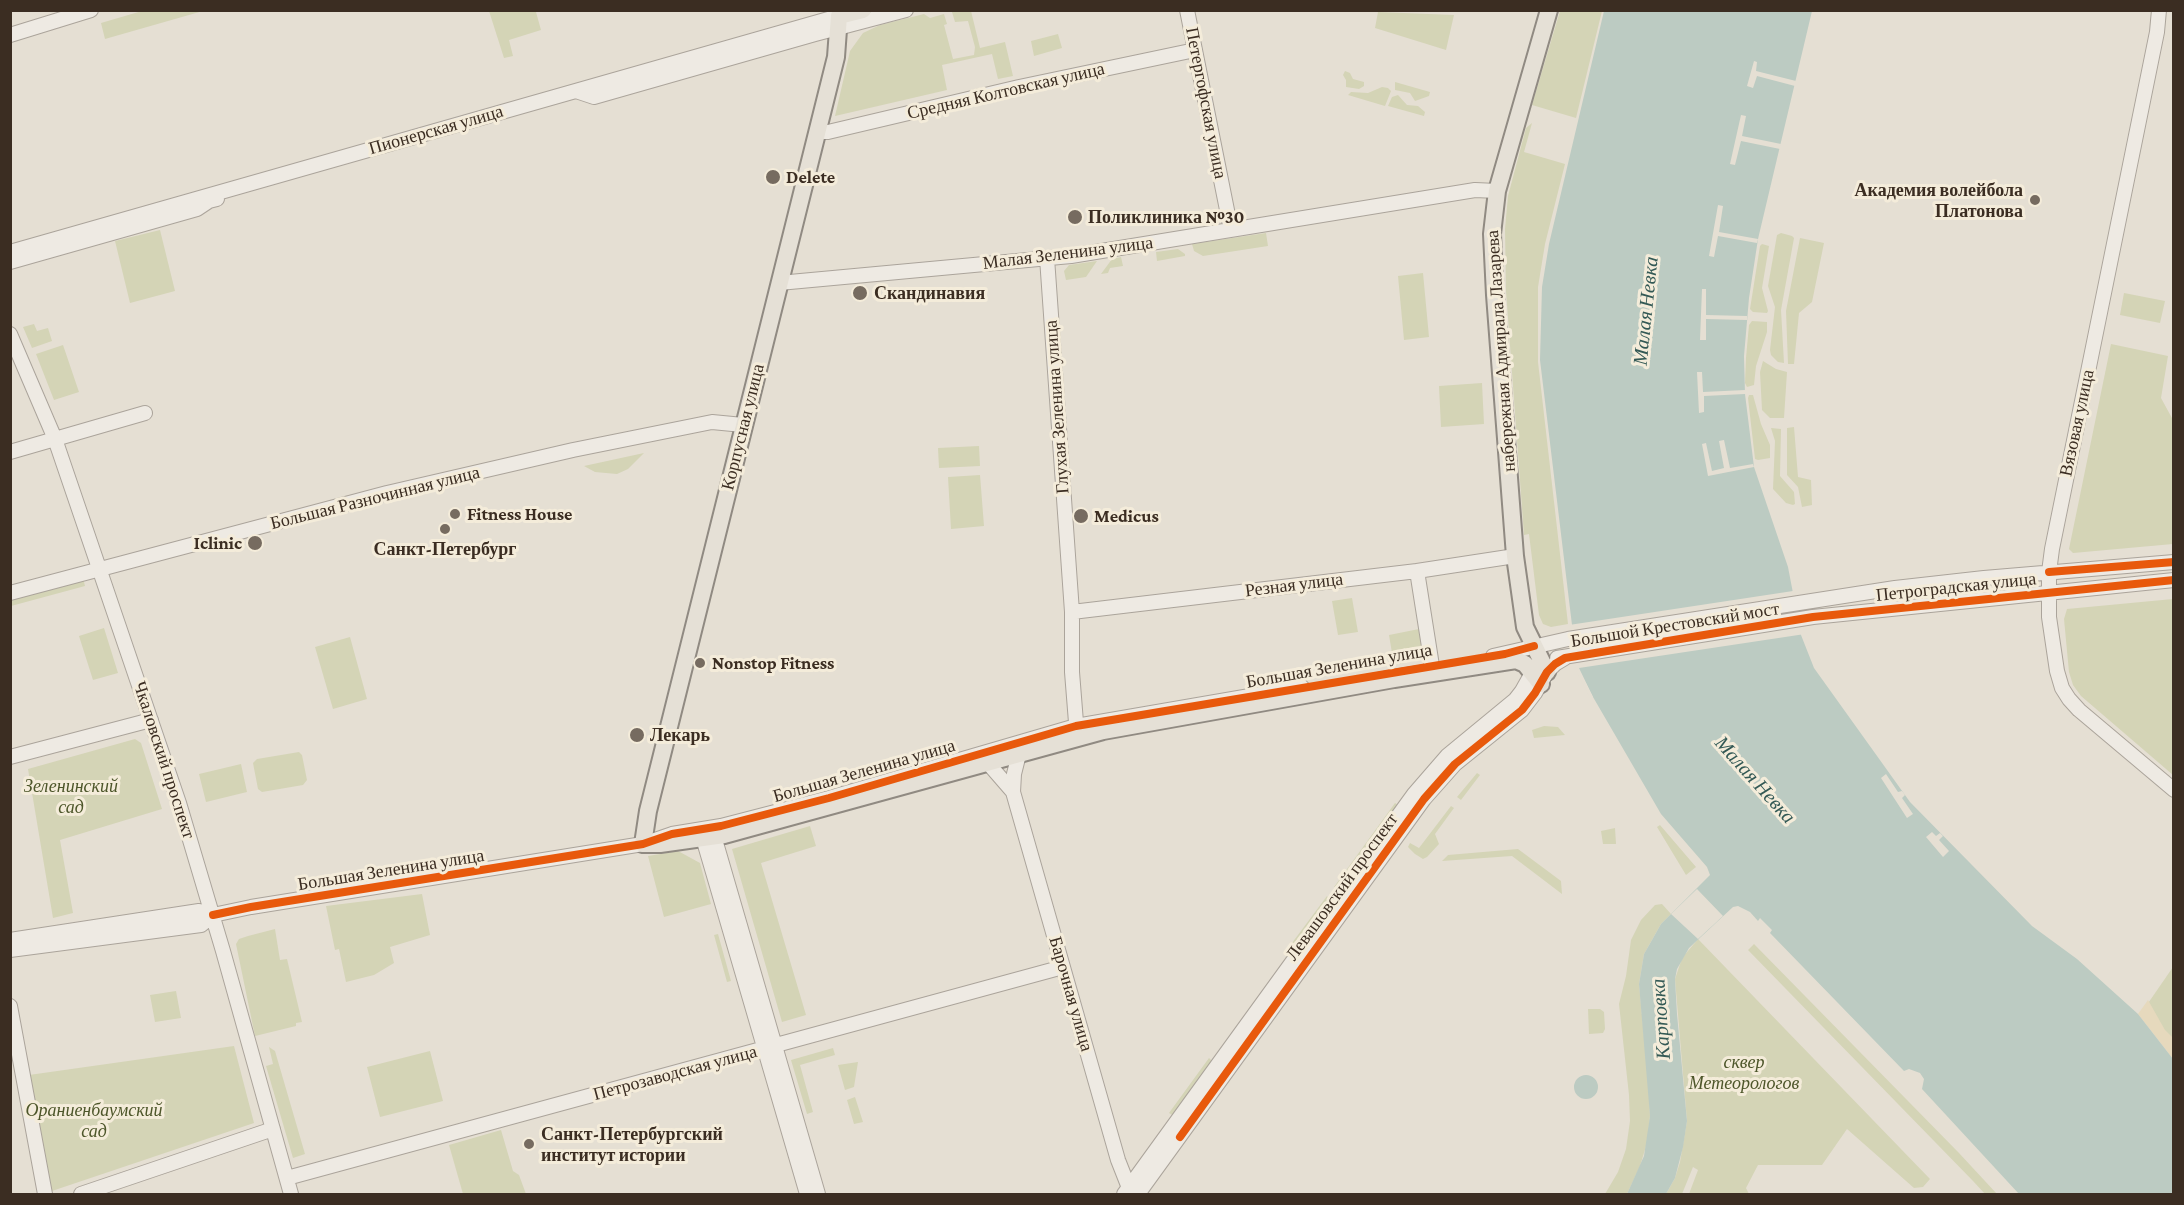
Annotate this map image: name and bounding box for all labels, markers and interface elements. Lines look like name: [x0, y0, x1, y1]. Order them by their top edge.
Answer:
street label: Петергофская улица: [1181, 25, 1231, 181]
street label: Средняя Колтовская улица: [905, 58, 1107, 124]
street label: Пионерская улица: [366, 100, 506, 160]
place label: Delete: [786, 166, 835, 188]
marker: Delete: [764, 168, 782, 186]
place label: Академия волейбола Платонова: [1855, 179, 2023, 222]
marker: Академия волейбола Платонова: [2028, 193, 2042, 207]
place label: Поликлиника №30: [1088, 206, 1244, 228]
marker: Поликлиника №30: [1066, 208, 1084, 226]
street label: набережная Адмирала Лазарева: [1482, 229, 1520, 473]
street label: Малая Зеленина улица: [982, 232, 1154, 274]
water label: Малая Невка: [1628, 255, 1664, 367]
place label: Скандинавия: [874, 282, 985, 304]
marker: Скандинавия: [851, 284, 869, 302]
street label: Глухая Зеленина улица: [1040, 319, 1074, 495]
street label: Корпусная улица: [717, 362, 769, 492]
street label: Вязовая улица: [2055, 368, 2099, 478]
street label: Большая Разночинная улица: [268, 462, 482, 534]
place label: Fitness House: [467, 503, 572, 525]
place label: Medicus: [1094, 505, 1159, 527]
marker: Fitness House: [448, 507, 462, 521]
marker: Medicus: [1072, 507, 1090, 525]
marker: Санкт-Петербург: [438, 522, 452, 536]
place label: Iclinic: [194, 532, 242, 554]
marker: Iclinic: [246, 534, 264, 552]
place label: Санкт-Петербург: [374, 538, 516, 560]
street label: Резная улица: [1244, 568, 1344, 602]
street label: Петроградская улица: [1875, 568, 2037, 606]
street label: Большой Крестовский мост: [1569, 598, 1781, 652]
street label: Большая Зеленина улица: [1244, 639, 1434, 693]
place label: Nonstop Fitness: [712, 652, 834, 674]
marker: Nonstop Fitness: [693, 656, 707, 670]
street label: Чкаловский проспект: [128, 679, 200, 841]
place label: Лекарь: [650, 724, 710, 746]
marker: Лекарь: [628, 726, 646, 744]
water label: Малая Невка: [1710, 731, 1800, 829]
street label: Большая Зеленина улица: [770, 735, 958, 807]
park label: Зеленинский сад: [24, 775, 118, 818]
street label: Левашовский проспект: [1281, 809, 1403, 965]
street label: Большая Зеленина улица: [296, 845, 486, 895]
street label: Барочная улица: [1044, 934, 1098, 1054]
water label: Карповка: [1646, 978, 1676, 1060]
street label: Петрозаводская улица: [591, 1041, 759, 1105]
park label: сквер Метеорологов: [1689, 1051, 1799, 1094]
park label: Ораниенбаумский сад: [25, 1099, 163, 1142]
place label: Санкт-Петербургский институт истории: [541, 1123, 723, 1166]
marker: Санкт-Петербургский институт истории: [522, 1137, 536, 1151]

